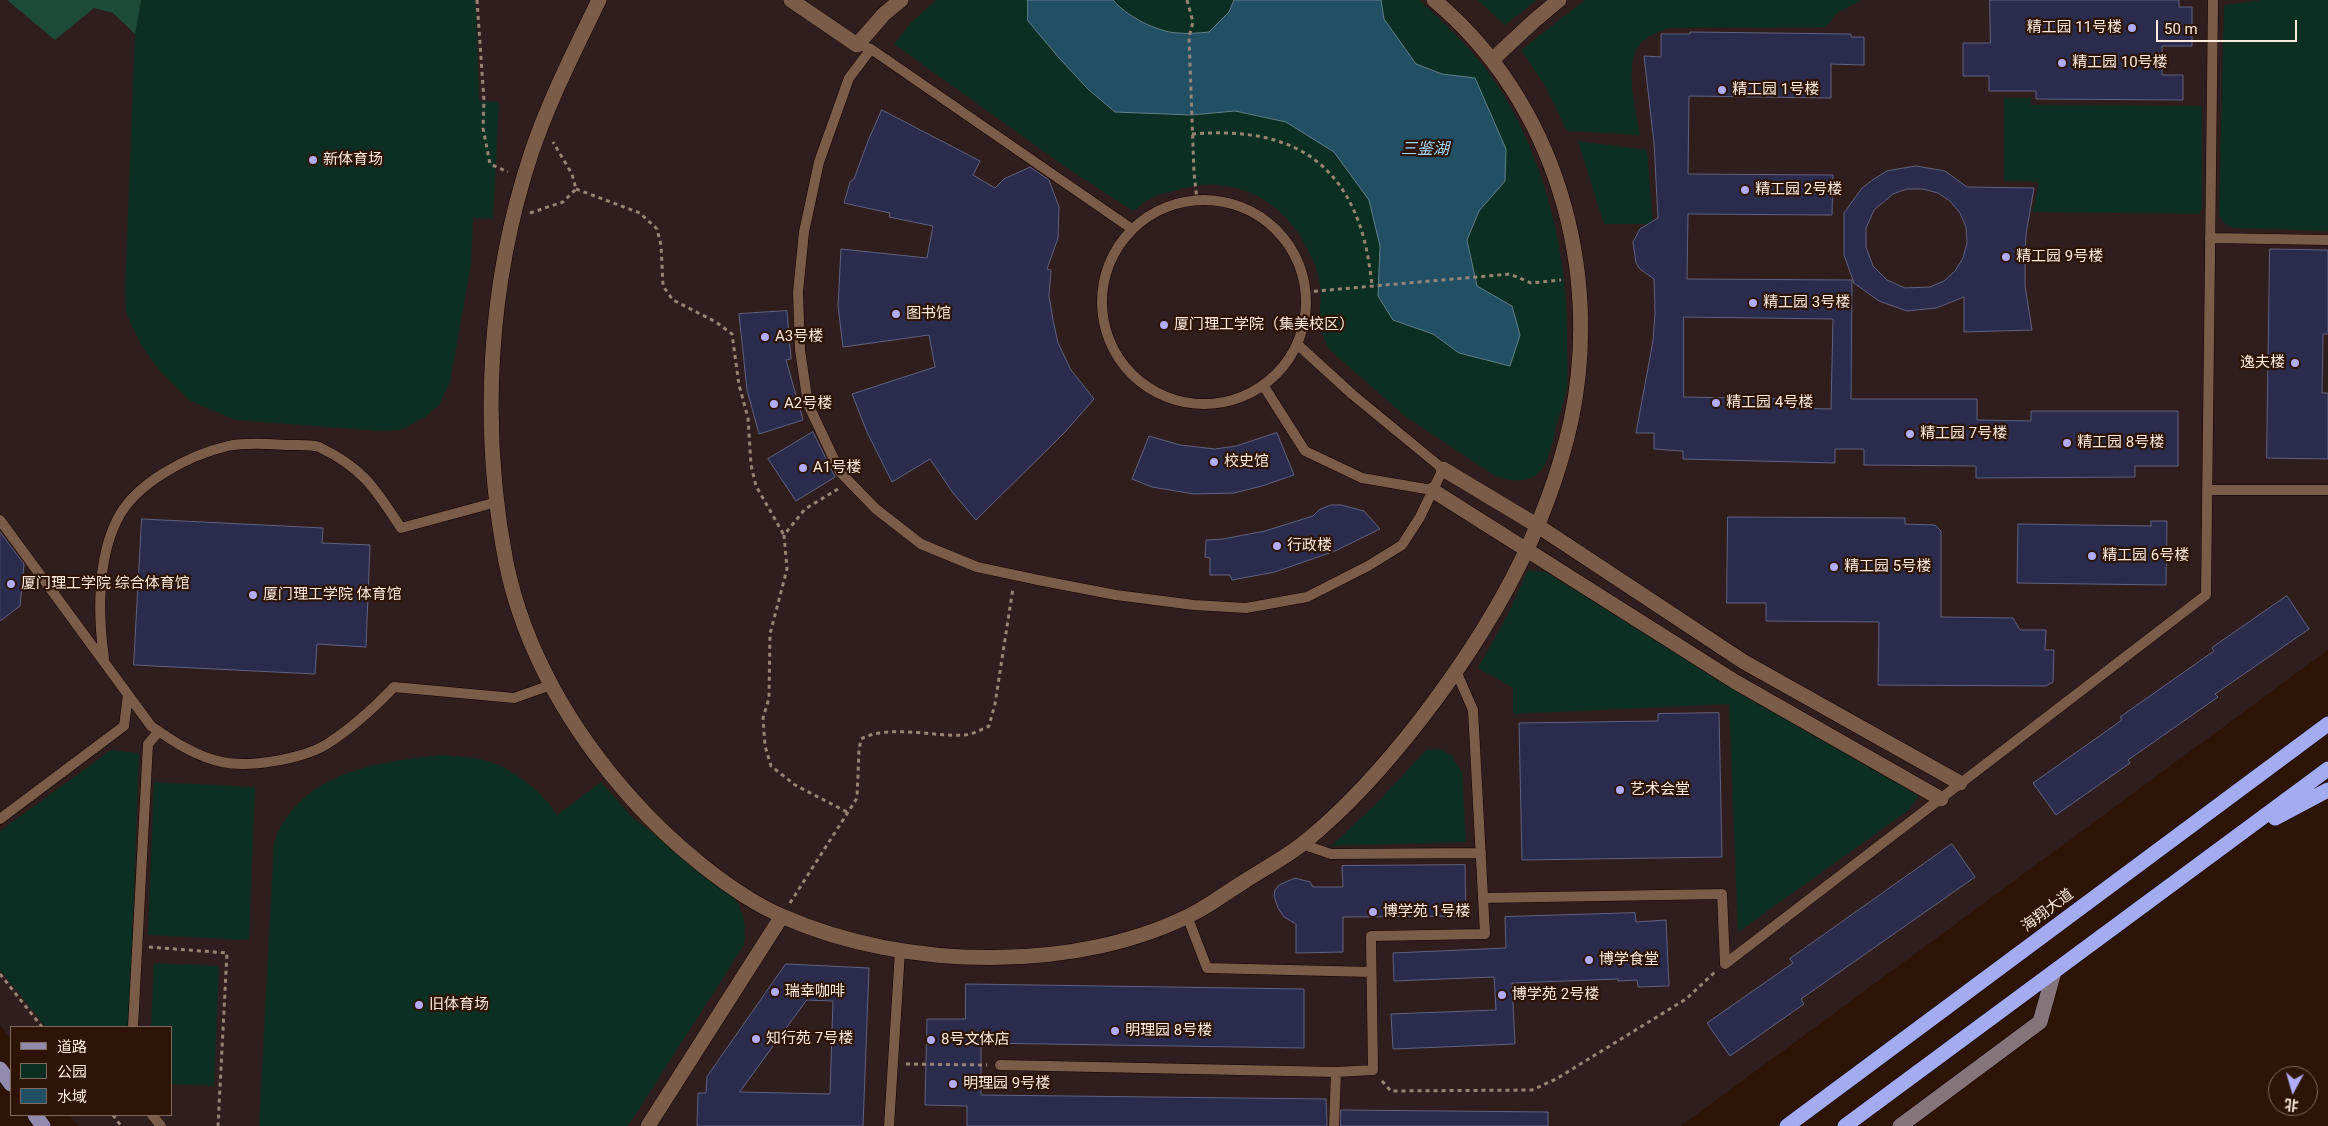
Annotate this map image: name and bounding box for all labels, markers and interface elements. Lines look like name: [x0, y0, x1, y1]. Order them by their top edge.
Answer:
scale bar: [2158, 10, 2299, 42]
place label: 精工园 11号楼: [2026, 19, 2122, 37]
text: 50 m: [2164, 20, 2198, 38]
marker: 精工园 11号楼: [2126, 22, 2138, 34]
place label: 精工园 10号楼: [2072, 54, 2168, 72]
marker: 精工园 10号楼: [2056, 57, 2068, 69]
place label: 精工园 1号楼: [1732, 81, 1819, 99]
marker: 精工园 1号楼: [1716, 84, 1728, 96]
water label: 三鉴湖: [1401, 140, 1449, 160]
place label: 新体育场: [323, 151, 383, 169]
marker: 新体育场: [307, 154, 319, 166]
place label: 精工园 2号楼: [1755, 181, 1842, 199]
marker: 精工园 2号楼: [1739, 184, 1751, 196]
place label: 精工园 9号楼: [2016, 248, 2103, 266]
marker: 精工园 9号楼: [2000, 251, 2012, 263]
place label: 精工园 3号楼: [1763, 294, 1850, 312]
marker: 精工园 3号楼: [1747, 297, 1759, 309]
place label: 图书馆: [906, 305, 951, 323]
marker: 图书馆: [890, 308, 902, 320]
place label: 厦门理工学院（集美校区）: [1174, 316, 1354, 334]
marker: 厦门理工学院（集美校区）: [1158, 319, 1170, 331]
place label: A3号楼: [775, 328, 823, 346]
marker: A3号楼: [759, 331, 771, 343]
place label: 逸夫楼: [2240, 354, 2285, 372]
marker: 逸夫楼: [2289, 357, 2301, 369]
place label: 精工园 4号楼: [1726, 394, 1813, 412]
place label: A2号楼: [784, 395, 832, 413]
marker: 精工园 4号楼: [1710, 397, 1722, 409]
marker: A2号楼: [768, 398, 780, 410]
place label: 精工园 7号楼: [1920, 425, 2007, 443]
marker: 精工园 7号楼: [1904, 428, 1916, 440]
place label: 精工园 8号楼: [2077, 434, 2164, 452]
marker: 精工园 8号楼: [2061, 437, 2073, 449]
place label: 校史馆: [1224, 453, 1269, 471]
marker: 校史馆: [1208, 456, 1220, 468]
place label: A1号楼: [813, 459, 861, 477]
marker: A1号楼: [797, 462, 809, 474]
place label: 行政楼: [1287, 537, 1332, 555]
marker: 行政楼: [1271, 540, 1283, 552]
place label: 精工园 6号楼: [2102, 547, 2189, 565]
marker: 精工园 6号楼: [2086, 550, 2098, 562]
place label: 精工园 5号楼: [1844, 558, 1931, 576]
marker: 精工园 5号楼: [1828, 561, 1840, 573]
place label: 厦门理工学院 综合体育馆: [21, 575, 190, 593]
marker: 厦门理工学院 综合体育馆: [5, 578, 17, 590]
place label: 厦门理工学院 体育馆: [263, 586, 402, 604]
marker: 厦门理工学院 体育馆: [247, 589, 259, 601]
place label: 艺术会堂: [1630, 781, 1690, 799]
marker: 艺术会堂: [1614, 784, 1626, 796]
street label: 海翔大道: [2019, 886, 2077, 936]
place label: 博学苑 1号楼: [1383, 903, 1470, 921]
marker: 博学苑 1号楼: [1367, 906, 1379, 918]
place label: 博学食堂: [1599, 951, 1659, 969]
marker: 博学食堂: [1583, 954, 1595, 966]
place label: 瑞幸咖啡: [785, 983, 845, 1001]
marker: 瑞幸咖啡: [769, 986, 781, 998]
place label: 博学苑 2号楼: [1512, 986, 1599, 1004]
marker: 博学苑 2号楼: [1496, 989, 1508, 1001]
place label: 旧体育场: [429, 996, 489, 1014]
marker: 旧体育场: [413, 999, 425, 1011]
place label: 明理园 8号楼: [1125, 1022, 1212, 1040]
marker: 明理园 8号楼: [1109, 1025, 1121, 1037]
legend: [10, 1026, 172, 1116]
place label: 知行苑 7号楼: [766, 1030, 853, 1048]
place label: 8号文体店: [941, 1031, 1009, 1049]
marker: 知行苑 7号楼: [750, 1033, 762, 1045]
marker: 8号文体店: [925, 1034, 937, 1046]
text: 道路: [57, 1038, 87, 1056]
text: 公园: [57, 1063, 87, 1081]
north arrow: [2268, 1066, 2318, 1116]
place label: 明理园 9号楼: [963, 1075, 1050, 1093]
marker: 明理园 9号楼: [947, 1078, 959, 1090]
text: 水域: [57, 1088, 87, 1106]
text: 北: [2284, 1096, 2299, 1114]

